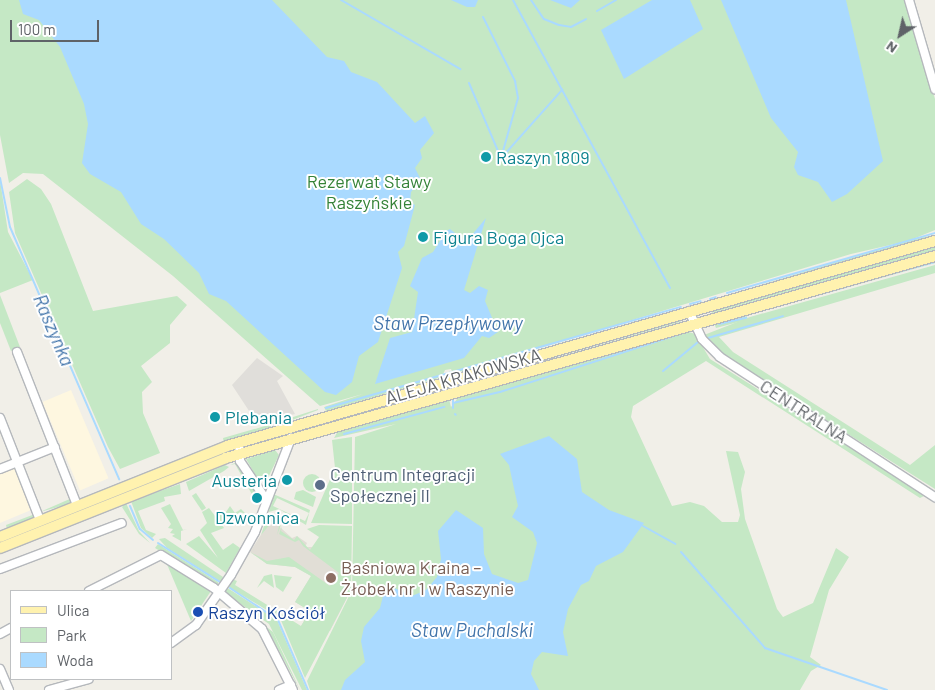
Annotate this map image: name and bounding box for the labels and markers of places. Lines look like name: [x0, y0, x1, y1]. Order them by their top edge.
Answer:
place label: Raszyn 1809: [496, 146, 590, 168]
marker: Raszyn 1809: [480, 151, 492, 163]
place label: Figura Boga Ojca: [433, 226, 564, 248]
marker: Figura Boga Ojca: [417, 231, 429, 243]
place label: Plebania: [225, 406, 292, 428]
marker: Plebania: [209, 411, 221, 423]
place label: Centrum Integracji Społecznej II: [330, 464, 475, 506]
place label: Austeria: [212, 469, 277, 491]
marker: Austeria: [281, 474, 293, 486]
marker: Centrum Integracji Społecznej II: [314, 479, 326, 491]
marker: Dzwonnica: [251, 492, 263, 504]
place label: Dzwonnica: [215, 506, 299, 528]
place label: Baśniowa Kraina – Żłobek nr 1 w Raszynie: [341, 557, 514, 600]
marker: Baśniowa Kraina – Żłobek nr 1 w Raszynie: [325, 572, 337, 584]
place label: Raszyn Kościół: [208, 601, 325, 623]
marker: Raszyn Kościół: [192, 606, 204, 618]

